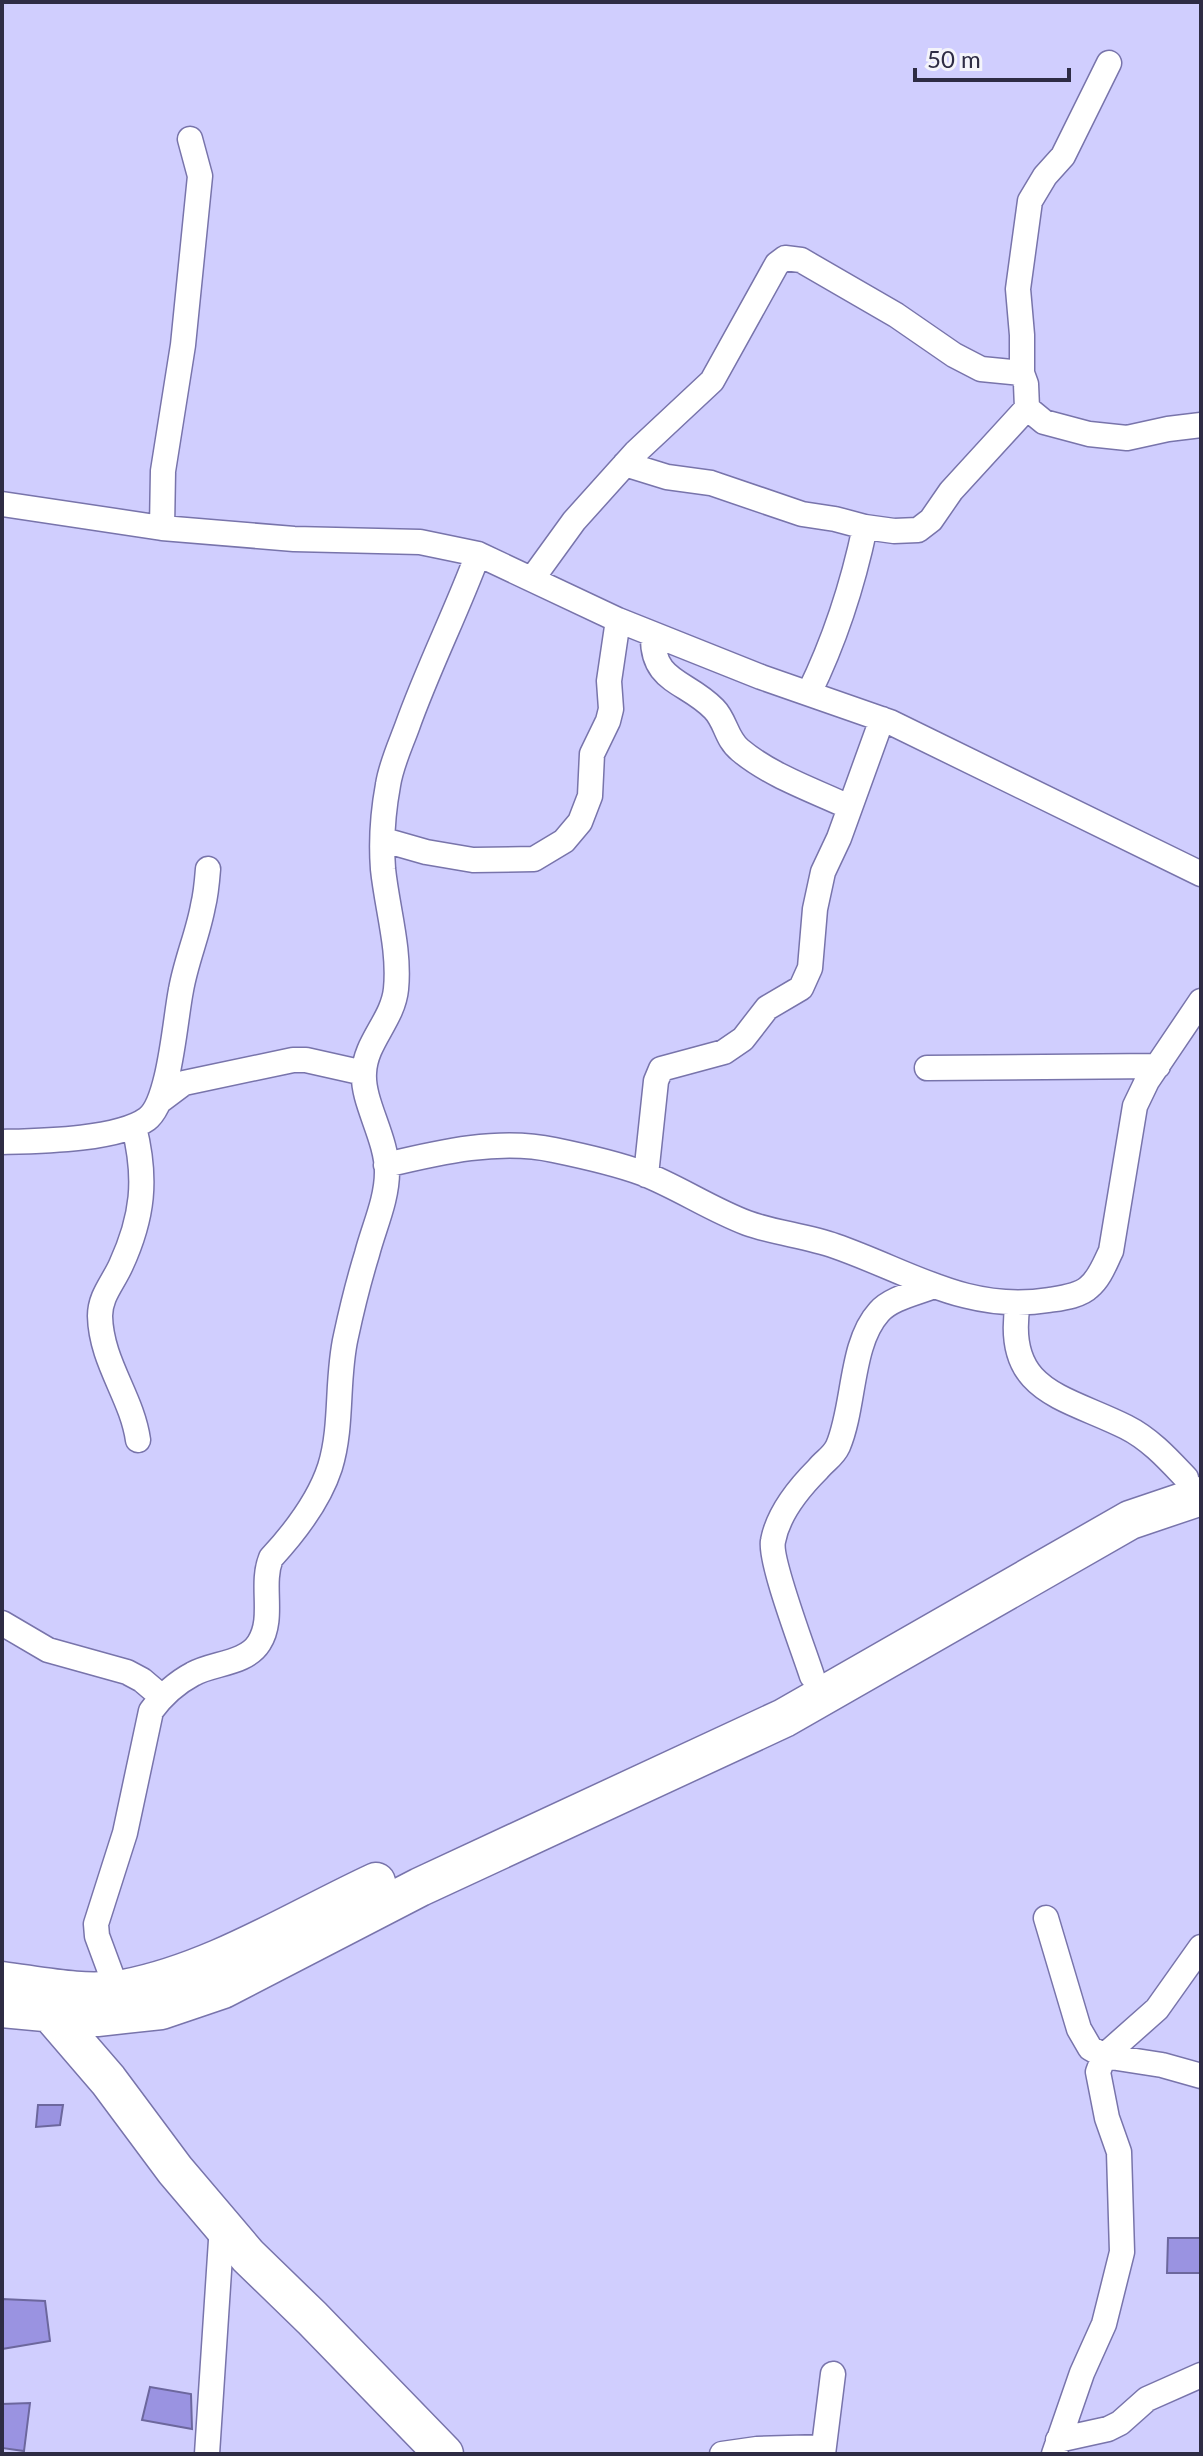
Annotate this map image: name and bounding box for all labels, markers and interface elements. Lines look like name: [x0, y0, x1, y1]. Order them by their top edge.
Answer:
scale bar: [915, 32, 1069, 82]
text: 50 m: [927, 44, 981, 73]

